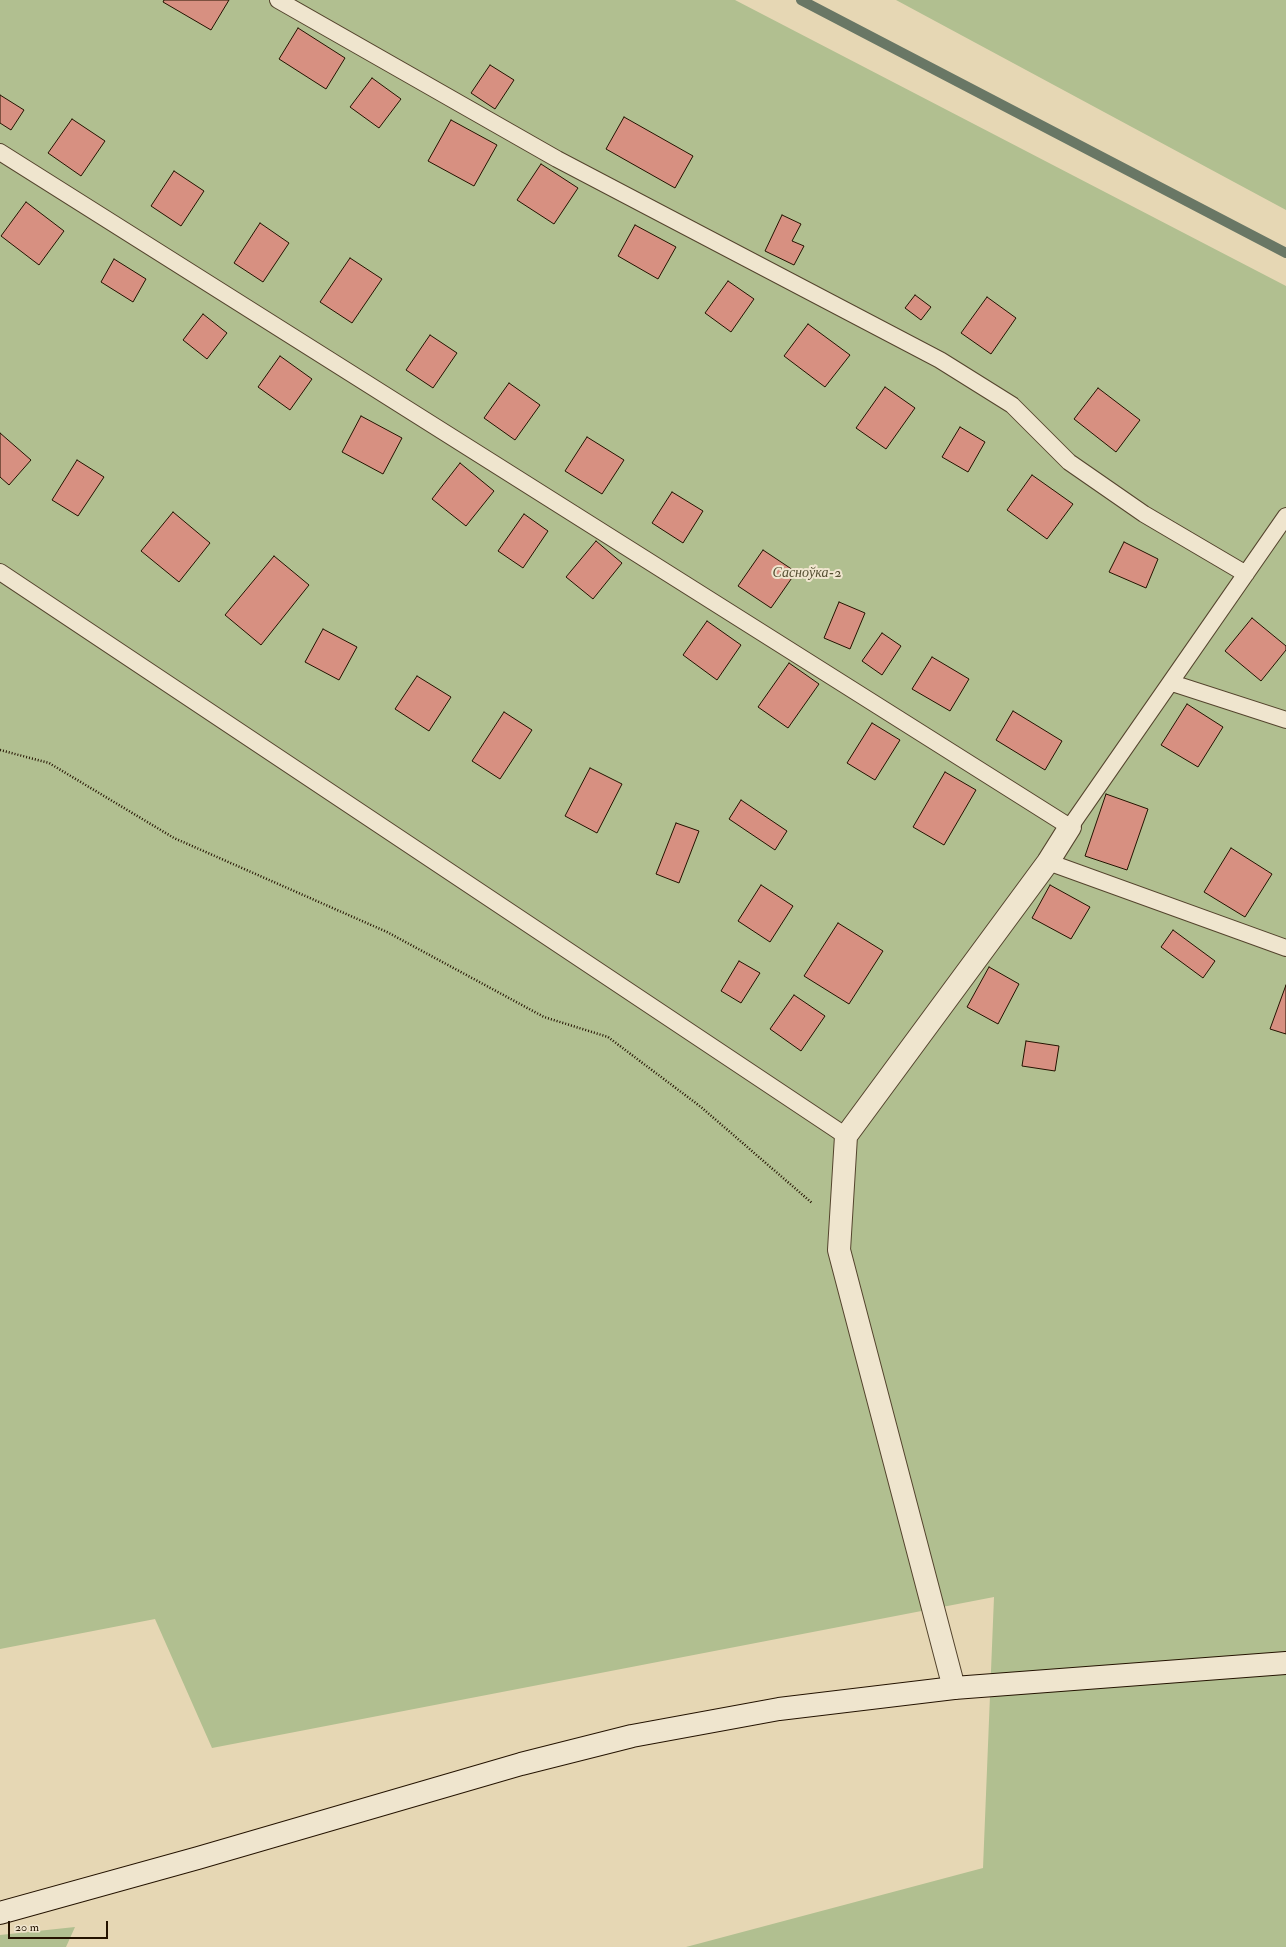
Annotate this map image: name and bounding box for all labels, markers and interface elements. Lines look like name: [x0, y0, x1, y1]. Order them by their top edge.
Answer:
park label: Сасноўка-2: [772, 566, 842, 582]
scale bar: [10, 1913, 110, 1939]
text: 20 m: [15, 1920, 39, 1935]

